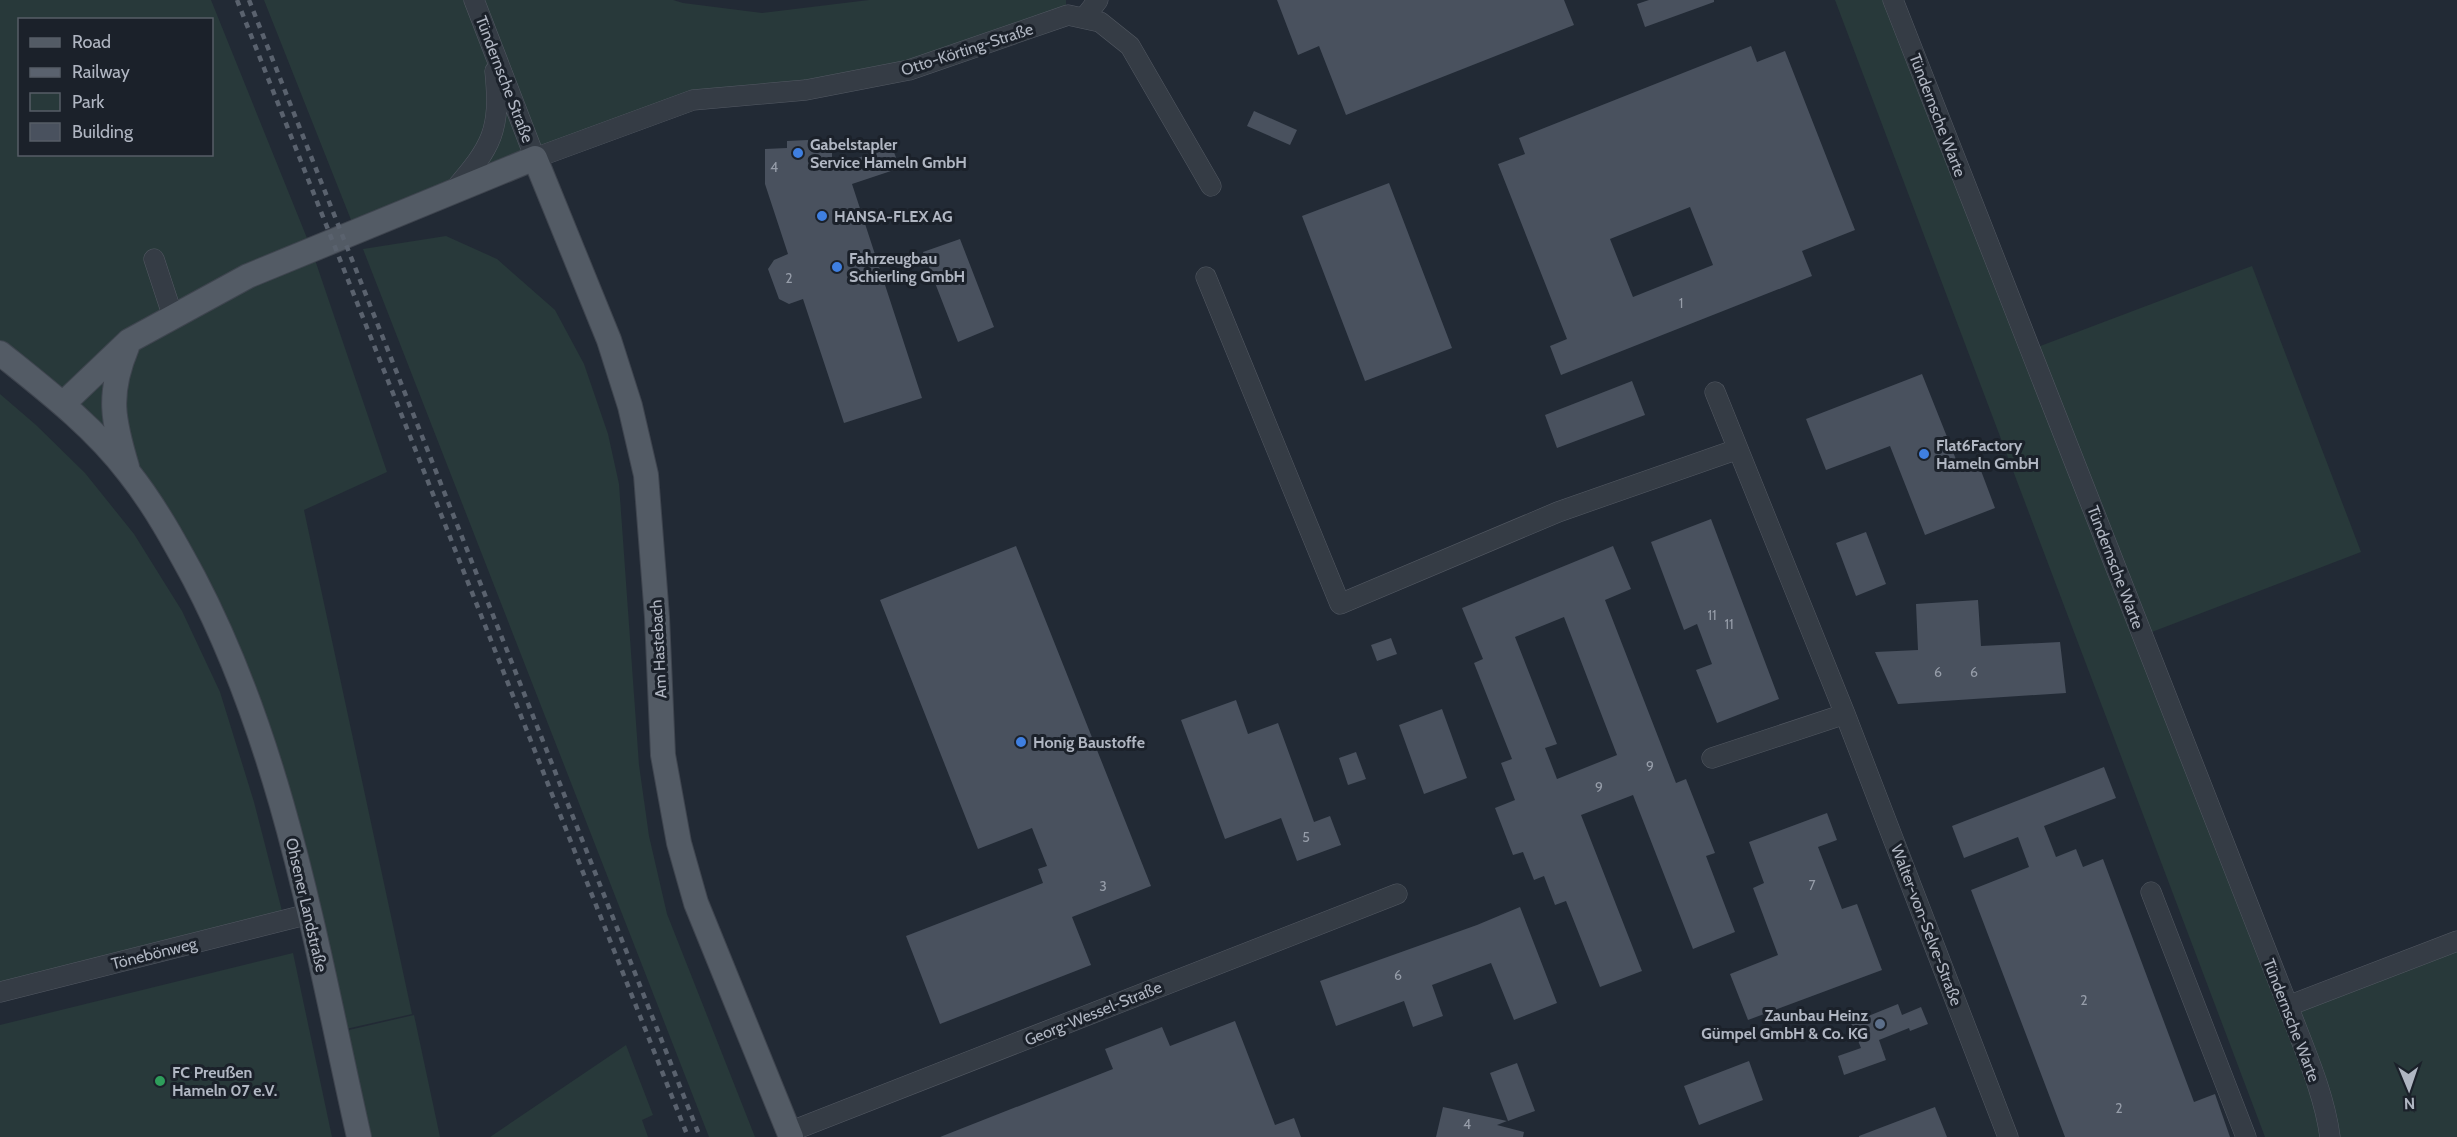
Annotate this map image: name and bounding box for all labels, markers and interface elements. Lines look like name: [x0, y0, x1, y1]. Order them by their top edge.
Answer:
street label: Tündernsche Straße: [472, 13, 537, 145]
legend: [18, 18, 213, 156]
street label: Otto-Körting-Straße: [899, 19, 1036, 80]
text: Road: [72, 31, 111, 53]
street label: Tündernsche Warte: [1905, 51, 1970, 180]
text: Railway: [72, 61, 130, 83]
text: Park: [72, 91, 105, 113]
text: Building: [72, 121, 134, 143]
place label: Gabelstapler Service Hameln GmbH: [810, 135, 967, 172]
marker: Gabelstapler Service Hameln GmbH: [791, 146, 805, 160]
house number: 4: [770, 158, 778, 176]
place label: HANSA-FLEX AG: [834, 207, 953, 226]
marker: HANSA-FLEX AG: [815, 209, 829, 223]
place label: Fahrzeugbau Schierling GmbH: [849, 249, 965, 286]
marker: Fahrzeugbau Schierling GmbH: [830, 260, 844, 274]
house number: 2: [785, 269, 793, 287]
house number: 1: [1679, 294, 1683, 312]
place label: Flat6Factory Hameln GmbH: [1936, 436, 2039, 473]
marker: Flat6Factory Hameln GmbH: [1917, 447, 1931, 461]
street label: Tündernsche Warte: [2083, 503, 2148, 632]
street label: Am Hastebach: [646, 599, 671, 699]
house number: 11: [1707, 606, 1717, 624]
house number: 11: [1724, 615, 1734, 633]
house number: 6: [1934, 663, 1942, 681]
house number: 6: [1970, 663, 1978, 681]
place label: Honig Baustoffe: [1033, 733, 1145, 752]
marker: Honig Baustoffe: [1014, 735, 1028, 749]
house number: 9: [1646, 757, 1654, 775]
house number: 9: [1595, 778, 1603, 796]
house number: 5: [1302, 828, 1310, 846]
street label: Ohsener Landstraße: [282, 836, 331, 974]
street label: Walter-von-Selve-Straße: [1887, 842, 1966, 1008]
house number: 7: [1808, 876, 1816, 894]
house number: 3: [1099, 877, 1107, 895]
street label: Tönebönweg: [109, 933, 200, 973]
street label: Tündernsche Warte: [2259, 956, 2324, 1085]
house number: 6: [1394, 966, 1402, 984]
street label: Georg-Wessel-Straße: [1022, 977, 1165, 1050]
house number: 2: [2080, 991, 2088, 1009]
place label: Zaunbau Heinz Gümpel GmbH & Co. KG: [1701, 1006, 1868, 1043]
marker: Zaunbau Heinz Gümpel GmbH & Co. KG: [1873, 1017, 1887, 1031]
north arrow: [2379, 1059, 2439, 1119]
place label: FC Preußen Hameln 07 e.V.: [172, 1063, 277, 1100]
marker: FC Preußen Hameln 07 e.V.: [153, 1074, 167, 1088]
text: N: [2404, 1094, 2415, 1113]
house number: 2: [2115, 1099, 2123, 1117]
house number: 4: [1463, 1115, 1471, 1133]

